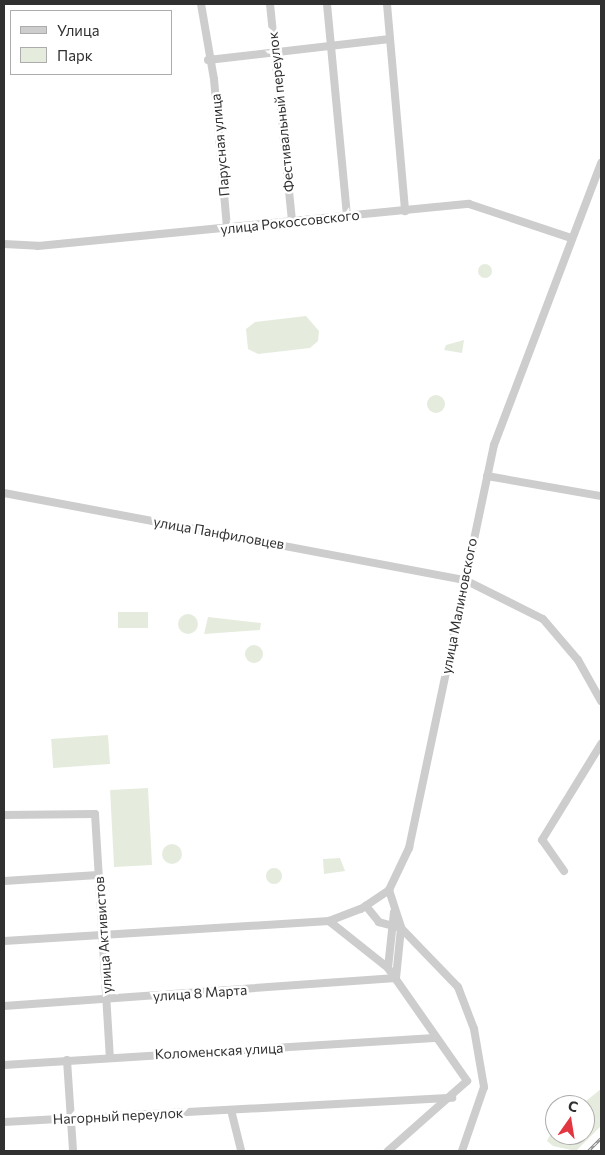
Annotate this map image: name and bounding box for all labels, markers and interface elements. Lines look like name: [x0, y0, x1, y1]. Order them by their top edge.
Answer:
legend: [10, 10, 172, 75]
text: Улица: [57, 21, 99, 39]
street label: Фестивальный переулок: [264, 31, 298, 193]
text: Парк: [57, 46, 93, 64]
street label: Парусная улица: [207, 93, 233, 197]
street label: улица Рокоссовского: [220, 206, 360, 238]
street label: улица Панфиловцев: [152, 513, 286, 553]
street label: улица Малиновского: [438, 537, 480, 675]
street label: улица Активистов: [91, 876, 115, 994]
street label: улица 8 Марта: [152, 981, 248, 1005]
street label: Коломенская улица: [154, 1039, 284, 1063]
north arrow: [545, 1095, 595, 1145]
text: С: [567, 1097, 580, 1115]
street label: Нагорный переулок: [52, 1104, 184, 1128]

